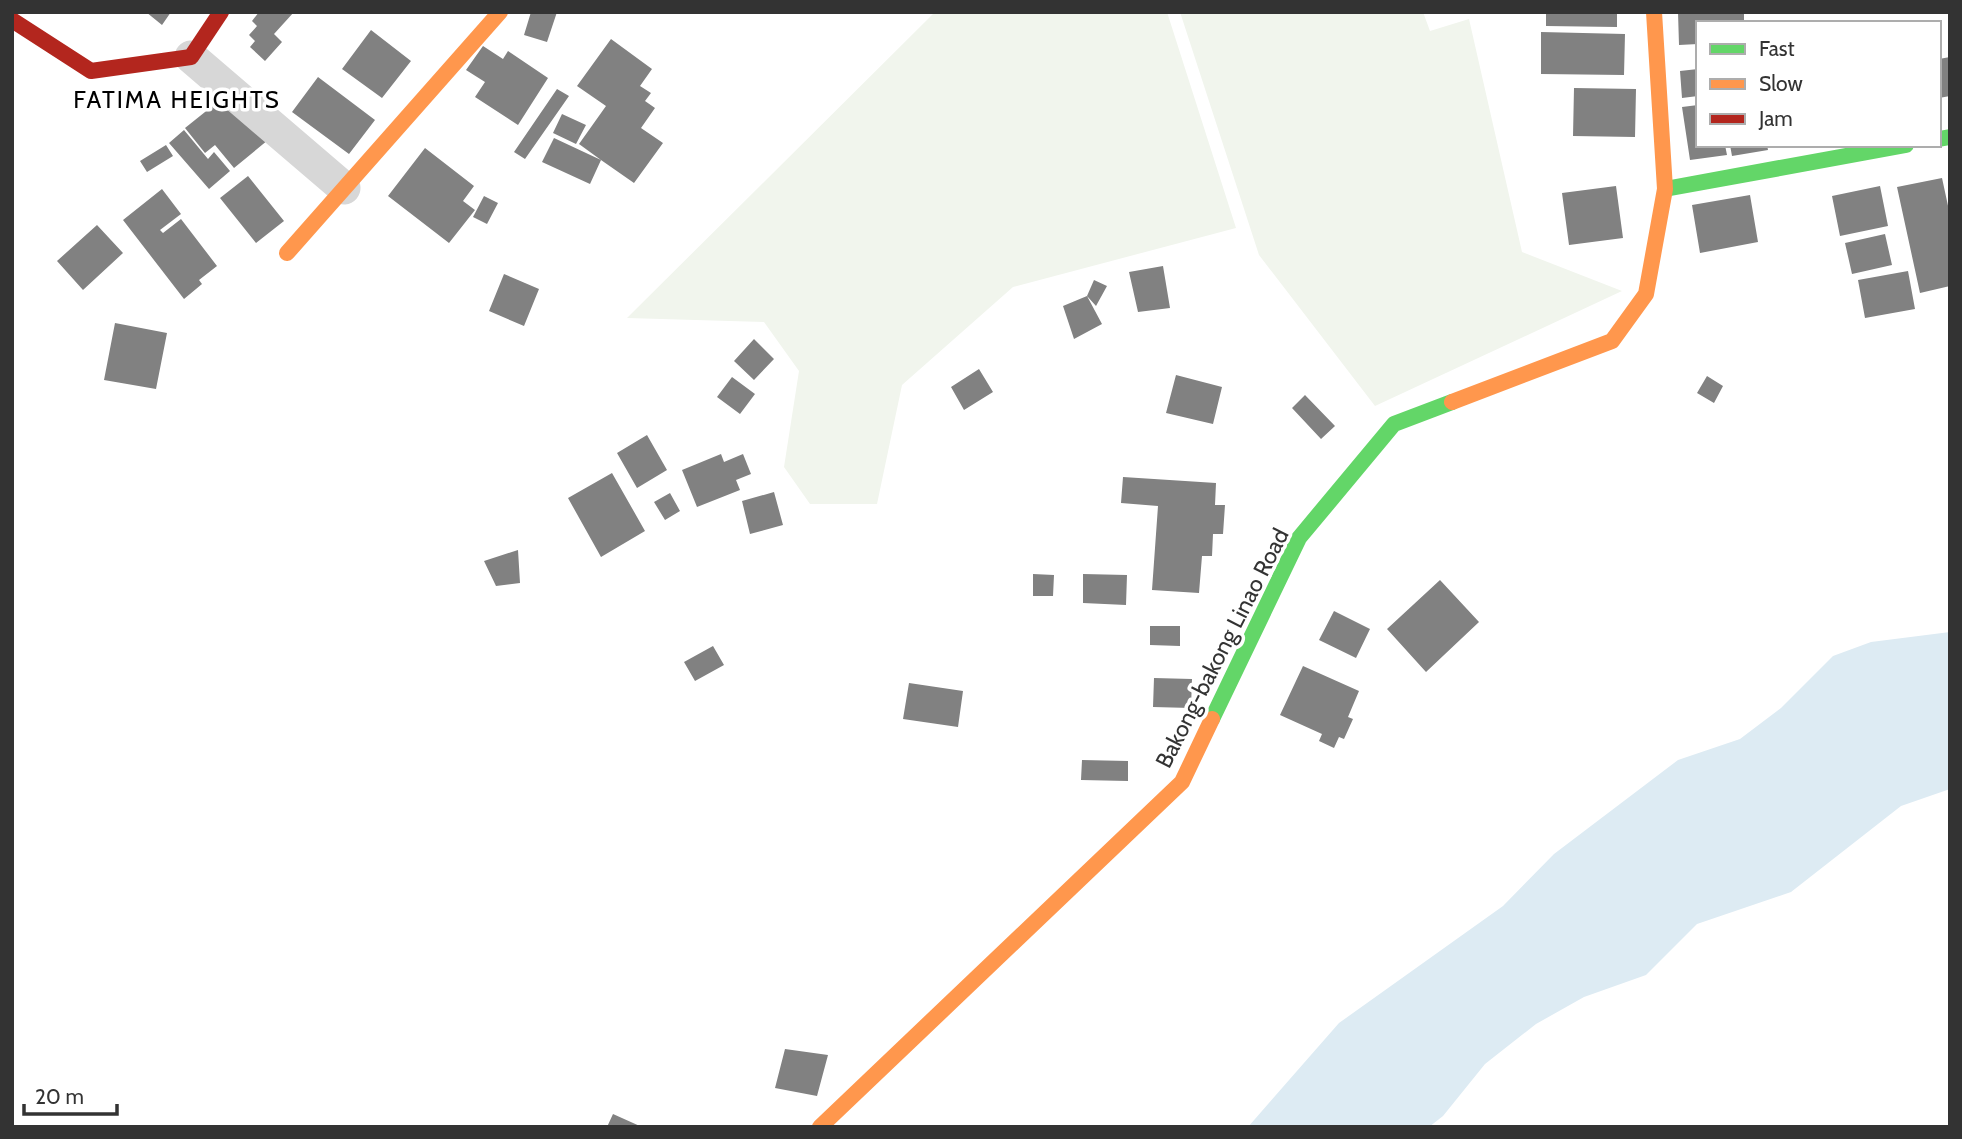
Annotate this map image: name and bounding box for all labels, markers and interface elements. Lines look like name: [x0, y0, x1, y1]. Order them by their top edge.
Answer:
legend: [1696, 21, 1941, 147]
text: Fast: [1759, 36, 1795, 61]
text: Slow: [1759, 71, 1803, 96]
district label: FATIMA HEIGHTS: [73, 85, 281, 114]
text: Jam: [1758, 106, 1793, 131]
street label: Bakong-bakong Linao Road: [1149, 524, 1295, 772]
scale bar: [24, 1072, 117, 1116]
text: 20 m: [35, 1084, 84, 1109]

